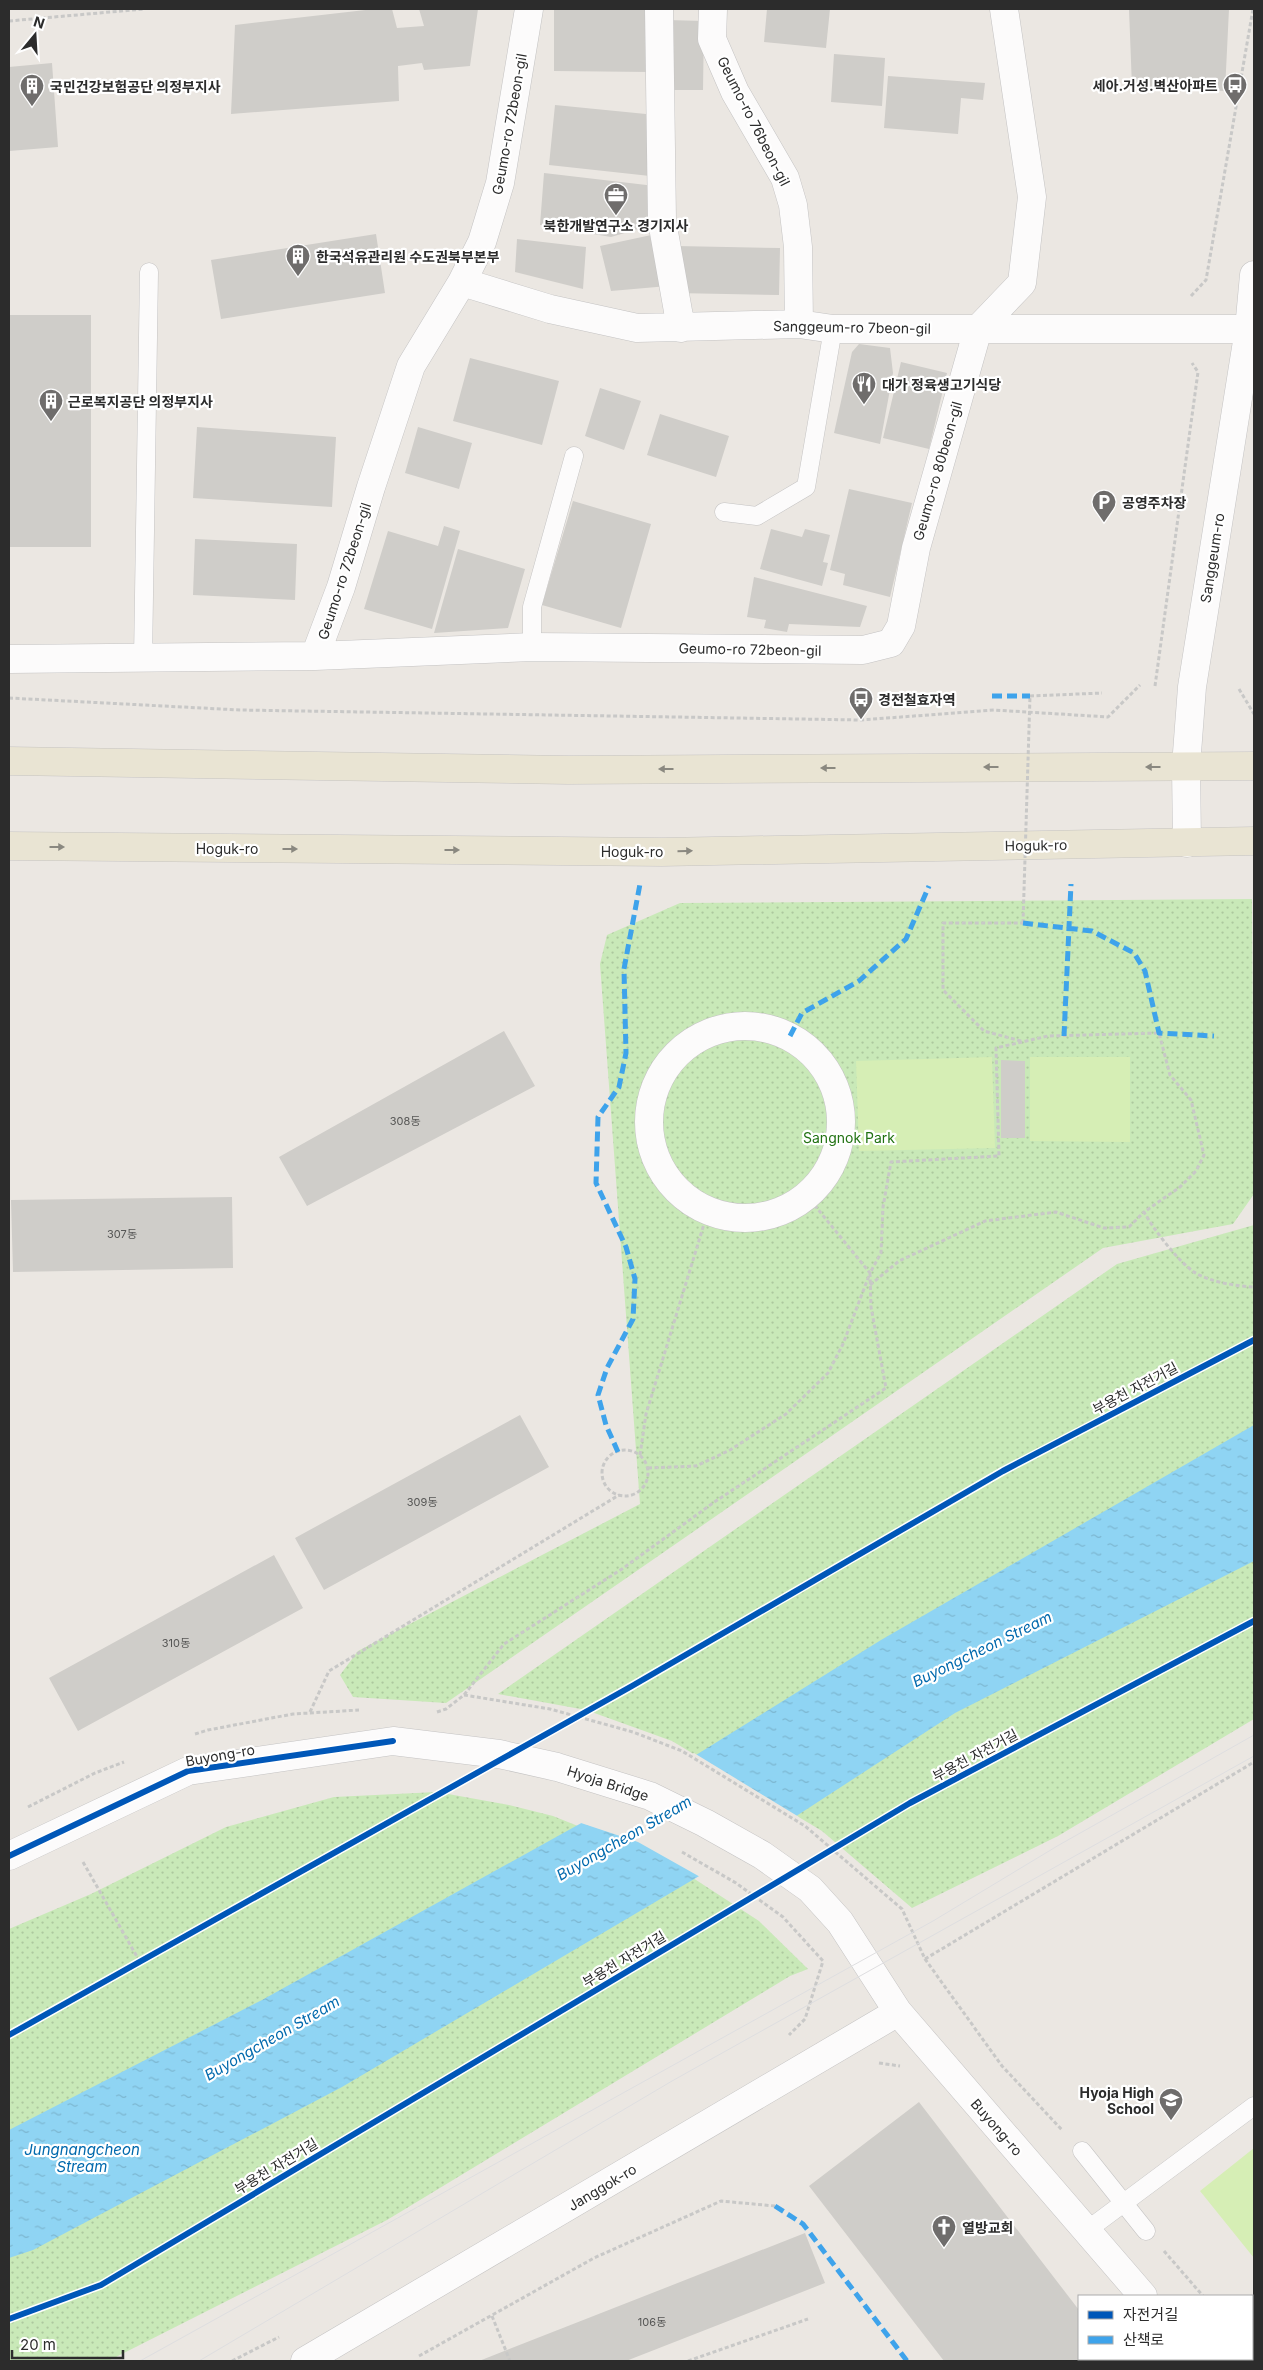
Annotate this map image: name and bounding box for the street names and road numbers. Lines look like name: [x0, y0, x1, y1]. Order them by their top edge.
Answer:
street label: Geumo-ro 72beon-gil: [488, 52, 530, 196]
street label: Geumo-ro 76beon-gil: [714, 53, 794, 189]
street label: Sanggeum-ro 7beon-gil: [773, 317, 931, 337]
street label: Geumo-ro 80beon-gil: [909, 399, 965, 543]
street label: Geumo-ro 72beon-gil: [314, 500, 374, 642]
street label: Sanggeum-ro: [1196, 512, 1228, 604]
street label: Geumo-ro 72beon-gil: [678, 639, 822, 659]
street label: Hoguk-ro: [1005, 836, 1067, 854]
street label: Hoguk-ro: [196, 840, 258, 857]
street label: Hoguk-ro: [601, 843, 663, 860]
street label: 부용천 자전거길: [1089, 1358, 1181, 1418]
street label: 부용천 자전거길: [929, 1725, 1021, 1785]
street label: Buyong-ro: [184, 1741, 256, 1769]
street label: Hyoja Bridge: [565, 1762, 651, 1804]
street label: 부용천 자전거길: [579, 1927, 669, 1991]
street label: Buyong-ro: [968, 2095, 1026, 2159]
street label: 부용천 자전거길: [231, 2134, 321, 2198]
street label: Janggok-ro: [565, 2160, 639, 2214]

